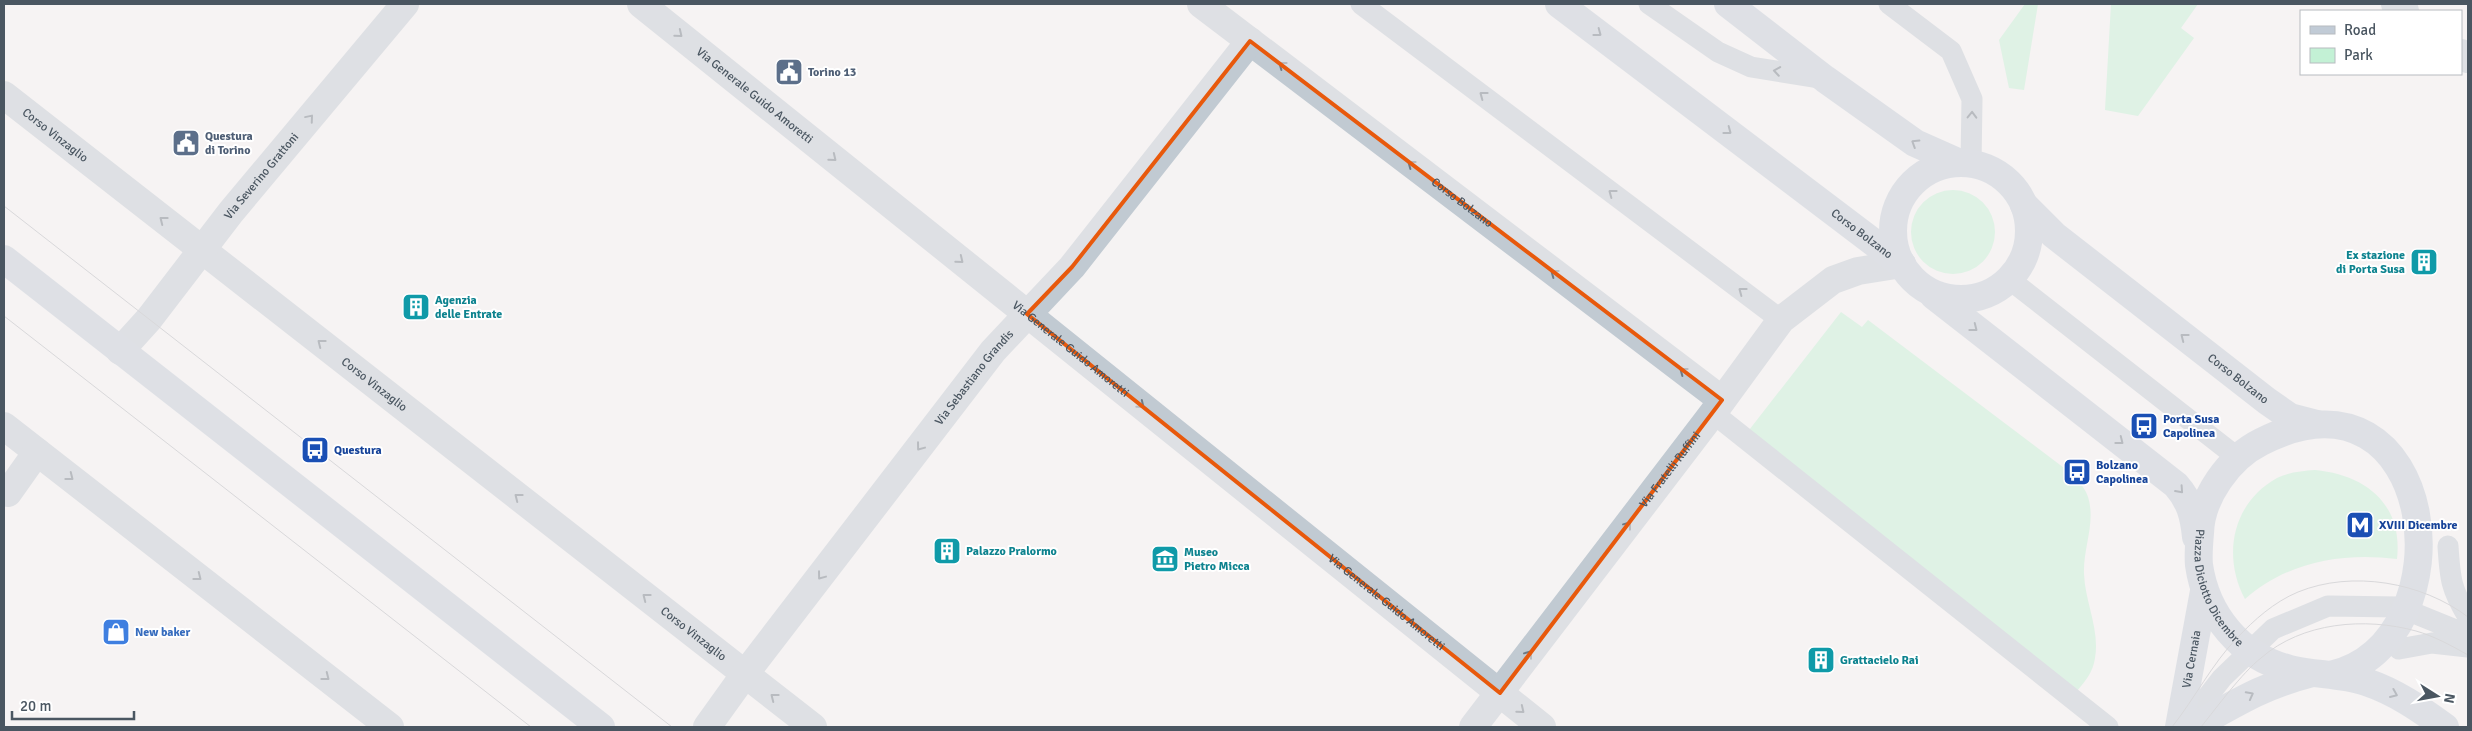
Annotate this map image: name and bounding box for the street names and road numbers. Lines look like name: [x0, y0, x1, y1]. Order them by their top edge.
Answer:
street label: Via Generale Guido Amoretti: [693, 44, 816, 147]
street label: Corso Vinzaglio: [19, 105, 91, 165]
street label: Via Severino Grattoni: [221, 130, 302, 222]
street label: Corso Bolzano: [1428, 174, 1496, 231]
street label: Corso Bolzano: [1828, 205, 1896, 262]
street label: Via Generale Guido Amoretti: [1009, 297, 1132, 400]
street label: Via Sebastiano Grandis: [931, 327, 1017, 428]
street label: Corso Bolzano: [2205, 350, 2272, 407]
street label: Corso Vinzaglio: [338, 354, 410, 415]
street label: Via Fratelli Ruffini: [1636, 428, 1704, 511]
street label: Piazza Diciotto Dicembre: [2191, 529, 2247, 650]
street label: Via Generale Guido Amoretti: [1325, 551, 1448, 654]
street label: Corso Vinzaglio: [658, 603, 729, 664]
street label: Via Cernaia: [2179, 629, 2204, 689]

